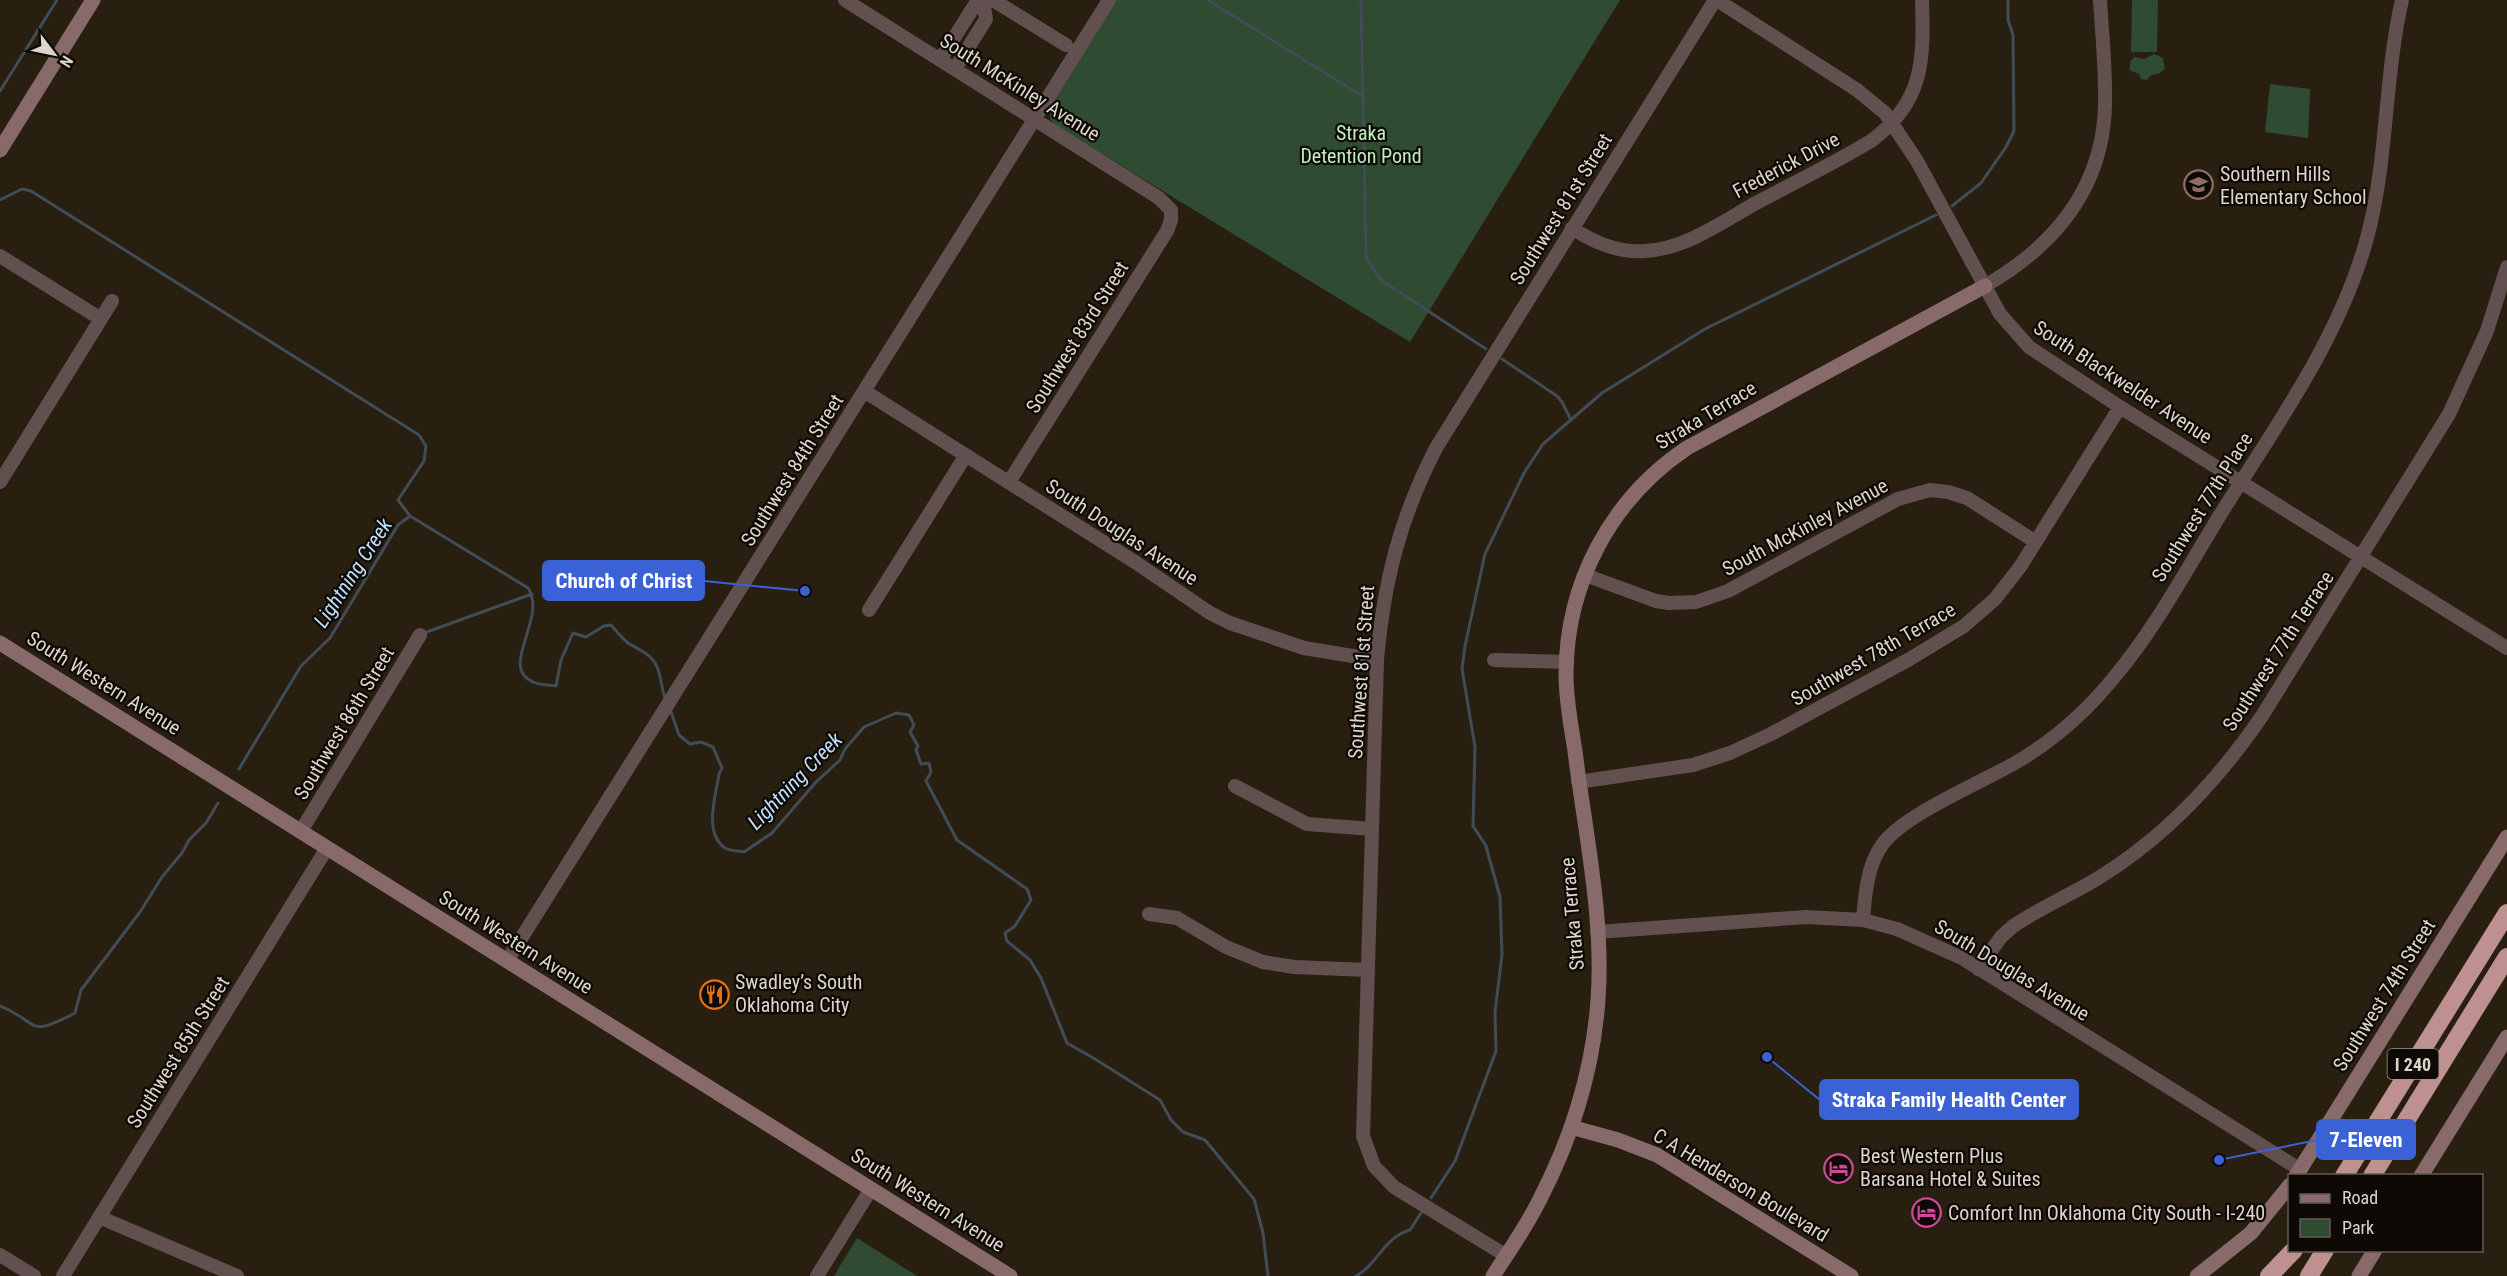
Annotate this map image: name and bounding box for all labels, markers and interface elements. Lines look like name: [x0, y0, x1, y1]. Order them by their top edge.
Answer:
north arrow: [24, 24, 84, 84]
street label: South McKinley Avenue: [936, 28, 1104, 146]
text: N: [56, 52, 77, 71]
park label: Straka Detention Pond: [1300, 121, 1422, 168]
street label: Frederick Drive: [1729, 127, 1843, 203]
street label: Southwest 81st Street: [1505, 129, 1617, 289]
place label: Southern Hills Elementary School: [2220, 162, 2367, 209]
school or university icon: Southern Hills Elementary School: [2183, 169, 2215, 201]
street label: Southwest 83rd Street: [1021, 256, 1134, 417]
street label: South Blackwelder Avenue: [2029, 315, 2217, 449]
street label: Straka Terrace: [1651, 376, 1761, 454]
street label: Southwest 84th Street: [736, 390, 848, 550]
street label: Southwest 77th Place: [2146, 428, 2258, 586]
street label: South McKinley Avenue: [1718, 473, 1892, 581]
street label: South Douglas Avenue: [1041, 474, 1203, 590]
water label: Lightning Creek: [309, 513, 398, 632]
callout: Church of Christ: [543, 561, 704, 600]
street label: Southwest 77th Terrace: [2217, 566, 2339, 736]
text: Church of Christ: [556, 569, 692, 593]
street label: Southwest 81st Street: [1343, 584, 1379, 760]
street label: Southwest 78th Terrace: [1786, 597, 1960, 711]
street label: South Western Avenue: [23, 626, 185, 740]
street label: Southwest 86th Street: [289, 642, 399, 804]
water label: Lightning Creek: [743, 727, 848, 834]
street label: Straka Terrace: [1555, 857, 1589, 971]
street label: South Western Avenue: [435, 885, 597, 999]
street label: South Douglas Avenue: [1930, 914, 2094, 1026]
street label: Southwest 74th Street: [2328, 915, 2440, 1075]
place label: Swadley’s South Oklahoma City: [735, 970, 862, 1017]
street label: Southwest 85th Street: [122, 972, 234, 1132]
restaurant icon: Swadley’s South Oklahoma City: [698, 978, 730, 1010]
road number: I 240: [2388, 1049, 2438, 1079]
callout: Straka Family Health Center: [1820, 1080, 2078, 1119]
text: Straka Family Health Center: [1832, 1088, 2066, 1112]
callout: 7-Eleven: [2317, 1120, 2415, 1159]
street label: C A Henderson Boulevard: [1649, 1123, 1833, 1247]
text: 7-Eleven: [2329, 1128, 2403, 1152]
street label: South Western Avenue: [847, 1143, 1009, 1257]
place label: Best Western Plus Barsana Hotel & Suites: [1860, 1144, 2041, 1191]
hotel icon: Best Western Plus Barsana Hotel & Suites: [1823, 1152, 1855, 1184]
legend: [2288, 1174, 2483, 1252]
text: Road: [2342, 1187, 2378, 1208]
hotel icon: Comfort Inn Oklahoma City South - I-240: [1911, 1197, 1943, 1229]
place label: Comfort Inn Oklahoma City South - I-240: [1948, 1201, 2265, 1225]
text: Park: [2342, 1217, 2374, 1238]

